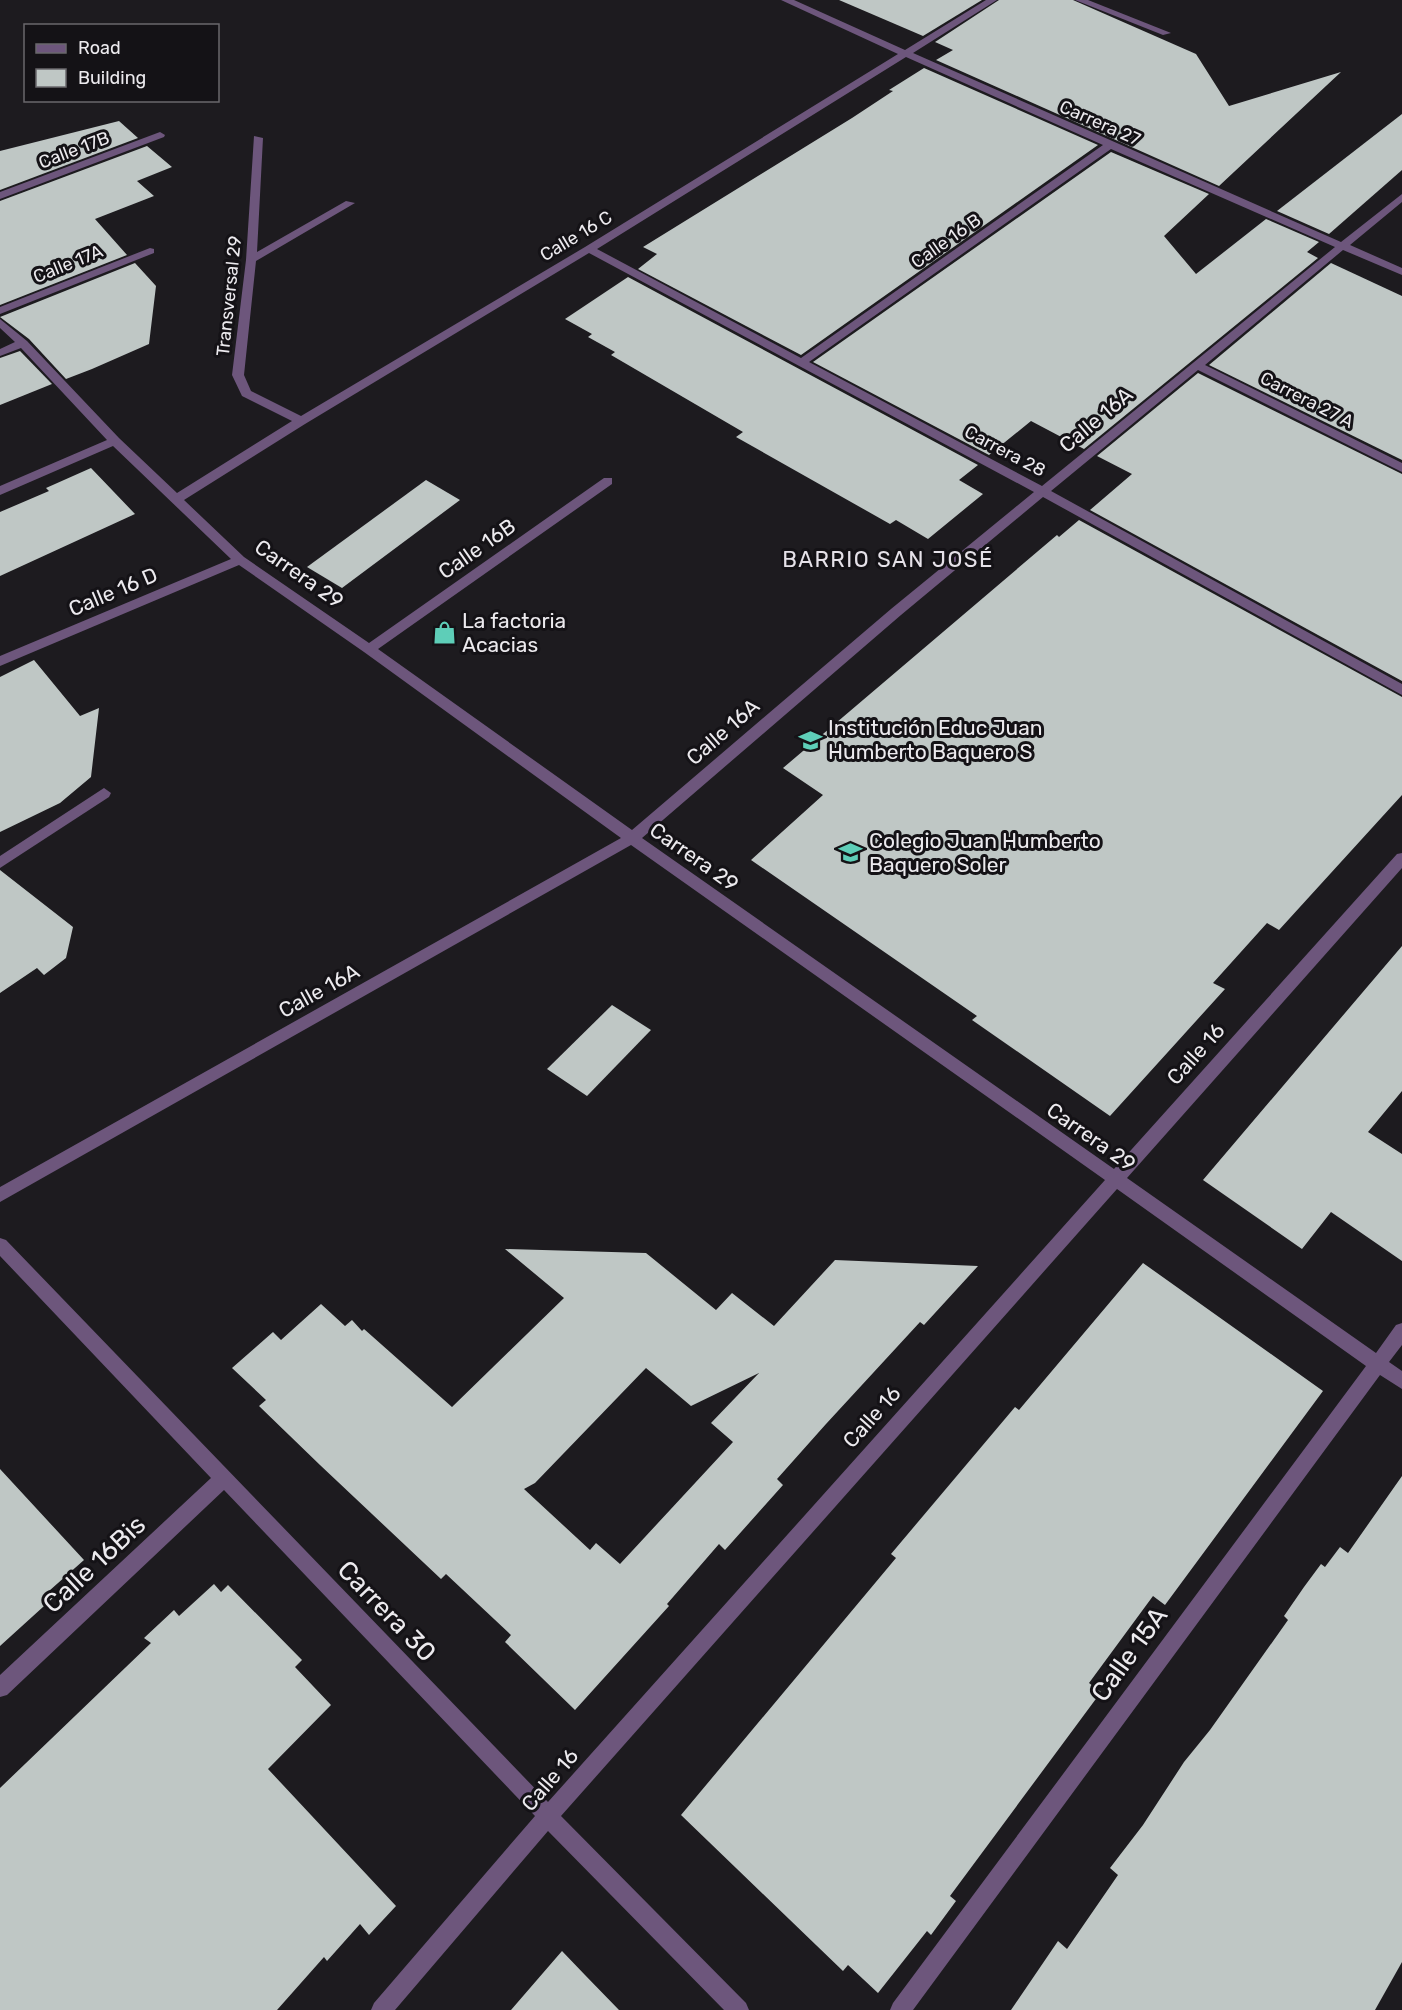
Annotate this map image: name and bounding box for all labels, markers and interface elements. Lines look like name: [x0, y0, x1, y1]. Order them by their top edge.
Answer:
legend: [24, 24, 219, 102]
text: Road: [78, 37, 121, 59]
text: Building: [78, 67, 146, 89]
street label: Carrera 27: [1056, 95, 1144, 151]
street label: Calle 17B: [35, 126, 113, 174]
street label: Calle 16 C: [536, 206, 616, 266]
street label: Calle 16 B: [907, 209, 985, 273]
street label: Transversal 29: [212, 235, 246, 357]
street label: Calle 17A: [30, 240, 106, 288]
street label: Carrera 27 A: [1256, 367, 1358, 433]
street label: Calle 16A: [1054, 382, 1138, 458]
street label: Carrera 28: [961, 420, 1049, 482]
street label: Calle 16B: [433, 513, 520, 584]
street label: Carrera 29: [250, 534, 348, 613]
district label: BARRIO SAN JOSÉ: [782, 546, 994, 573]
street label: Calle 16 D: [65, 562, 161, 621]
place label: La factoria Acacias: [462, 608, 566, 657]
shop icon: La factoria Acacias: [431, 620, 457, 646]
street label: Calle 16A: [681, 693, 764, 770]
place label: Institución Educ Juan Humberto Baquero S: [828, 715, 1043, 764]
school or university icon: Institución Educ Juan Humberto Baquero S: [797, 727, 823, 753]
street label: Carrera 29: [645, 817, 743, 896]
place label: Colegio Juan Humberto Baquero Soler: [869, 828, 1101, 877]
school or university icon: Colegio Juan Humberto Baquero Soler: [838, 840, 864, 866]
street label: Calle 16A: [274, 958, 363, 1023]
street label: Calle 16: [1161, 1018, 1230, 1090]
street label: Carrera 29: [1042, 1097, 1140, 1176]
street label: Calle 16: [837, 1381, 906, 1453]
street label: Calle 16Bis: [37, 1509, 152, 1620]
street label: Carrera 30: [331, 1554, 442, 1668]
street label: Calle 15A: [1085, 1601, 1174, 1708]
street label: Calle 16: [516, 1743, 583, 1816]

